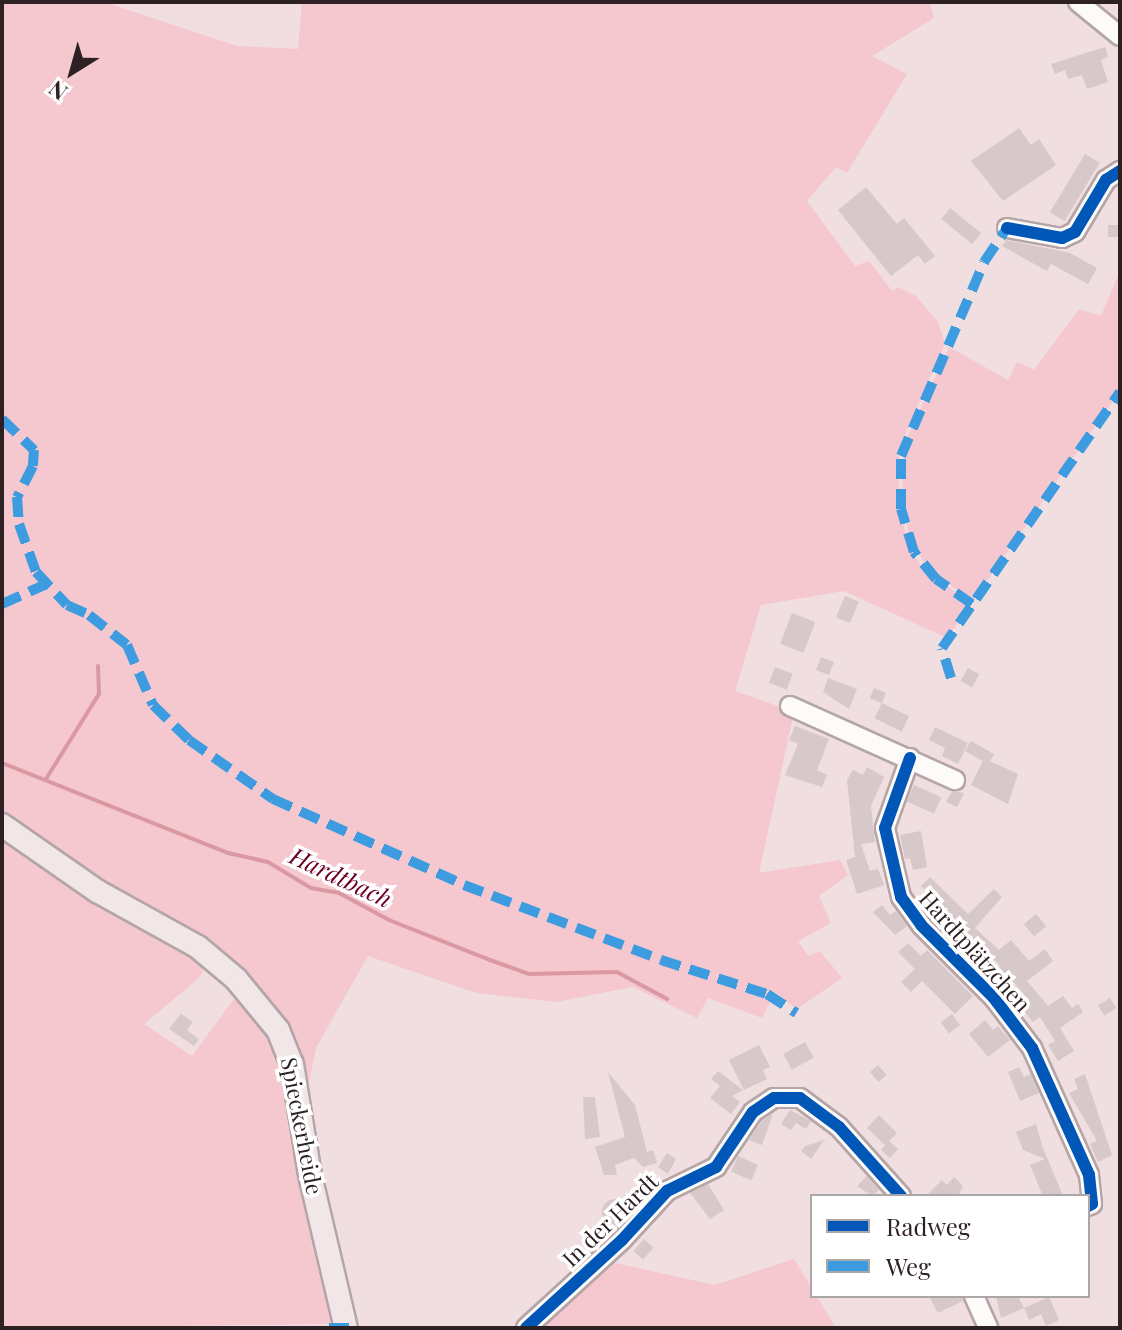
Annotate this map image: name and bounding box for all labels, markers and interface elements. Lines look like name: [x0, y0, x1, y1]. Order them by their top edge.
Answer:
north arrow: [32, 32, 112, 112]
text: N: [42, 74, 73, 108]
water label: Hardtbach: [286, 841, 396, 913]
street label: Hardtplätzchen: [914, 885, 1036, 1017]
street label: Spieckerheide: [276, 1055, 328, 1197]
street label: In der Hardt: [557, 1168, 663, 1272]
legend: [810, 1194, 1090, 1298]
text: Radweg: [886, 1210, 971, 1242]
text: Weg: [886, 1250, 931, 1282]

